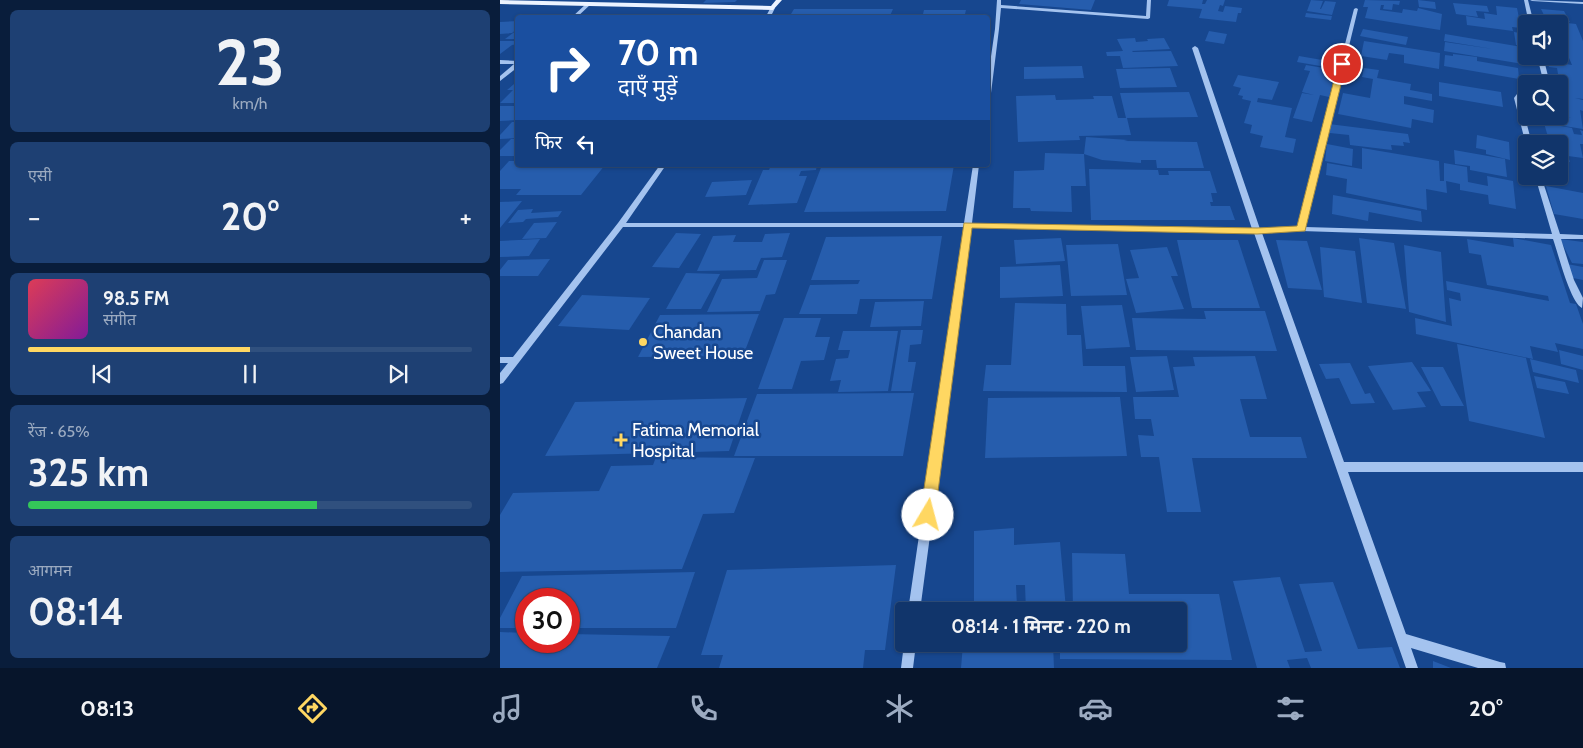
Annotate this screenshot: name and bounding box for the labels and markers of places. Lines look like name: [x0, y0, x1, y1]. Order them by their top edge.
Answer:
pin: [1321, 43, 1363, 85]
place label: Chandan Sweet House: [653, 321, 753, 364]
marker: Chandan Sweet House: [637, 336, 649, 348]
place label: Fatima Memorial Hospital: [632, 419, 760, 462]
marker: Fatima Memorial Hospital: [614, 433, 628, 447]

